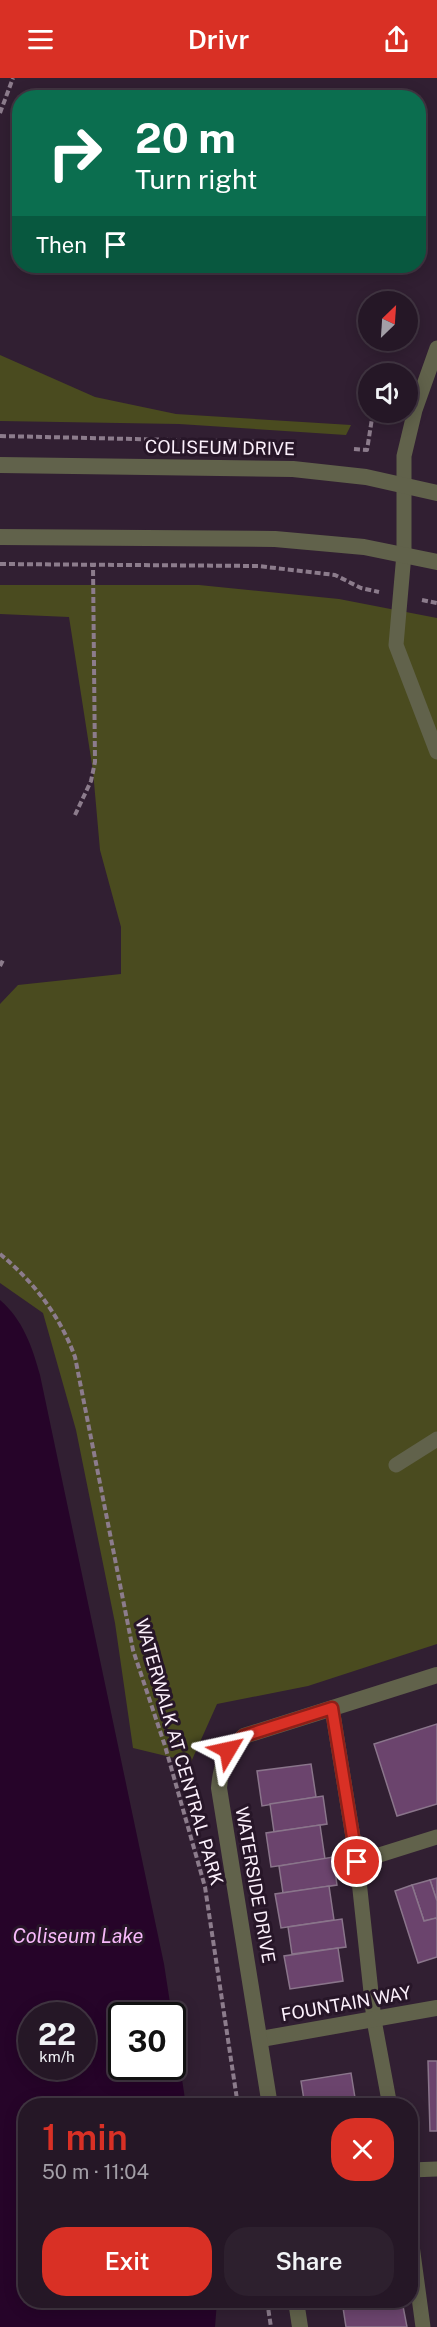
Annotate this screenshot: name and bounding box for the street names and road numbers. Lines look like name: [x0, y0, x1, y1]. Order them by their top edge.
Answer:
street label: COLISEUM DRIVE: [145, 436, 295, 459]
street label: WATERWALK AT CENTRAL PARK: [131, 1616, 228, 1888]
street label: WATERSIDE DRIVE: [231, 1805, 280, 1965]
street label: FOUNTAIN WAY: [279, 1982, 413, 2025]

